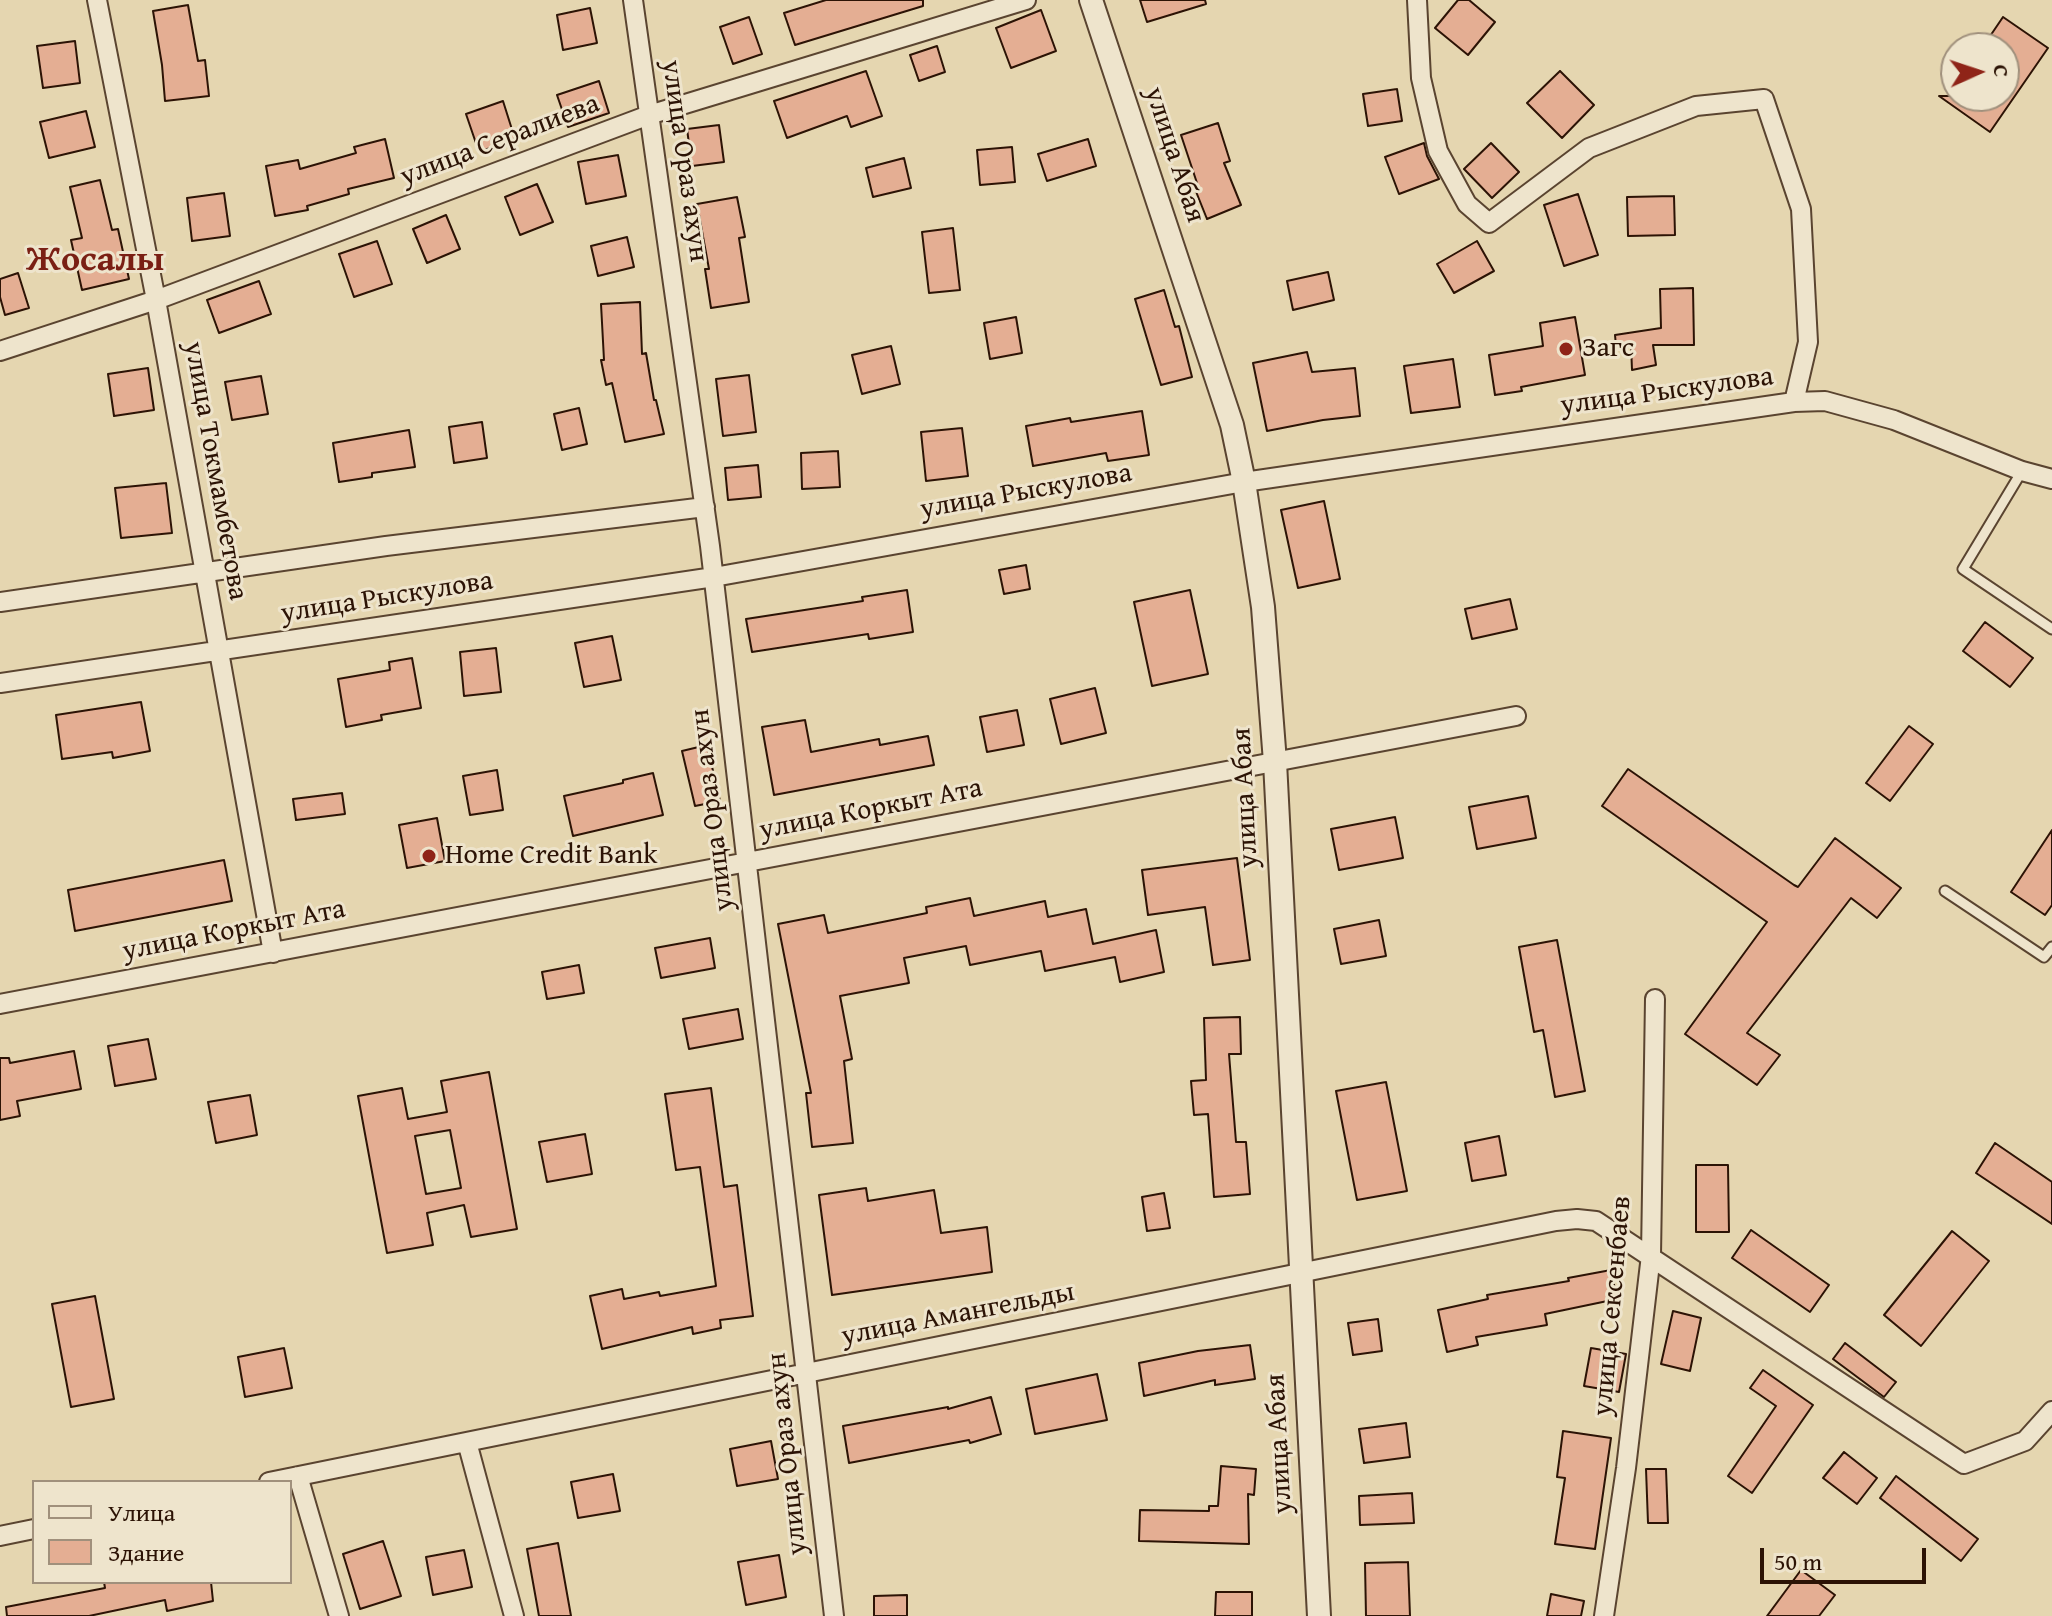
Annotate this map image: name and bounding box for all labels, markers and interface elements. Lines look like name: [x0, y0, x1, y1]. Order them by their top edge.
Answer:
north arrow: [1940, 32, 2020, 112]
street label: улица Ораз ахун: [653, 58, 715, 264]
text: С: [1986, 64, 2018, 78]
street label: улица Абая: [1136, 83, 1212, 227]
street label: улица Сералиева: [396, 88, 604, 194]
district label: Жосалы: [26, 239, 164, 283]
place label: Загс: [1582, 332, 1634, 366]
street label: улица Токмамбетова: [176, 339, 254, 603]
marker: Загс: [1557, 340, 1575, 358]
street label: улица Рыскулова: [1558, 360, 1776, 424]
street label: улица Рыскулова: [918, 457, 1134, 527]
street label: улица Рыскулова: [278, 565, 496, 631]
street label: улица Ораз ахун: [684, 707, 742, 913]
street label: улица Абая: [1226, 727, 1266, 869]
street label: улица Коркыт Ата: [757, 772, 985, 848]
place label: Home Credit Bank: [445, 839, 657, 873]
marker: Home Credit Bank: [420, 847, 438, 865]
street label: улица Коркыт Ата: [120, 893, 348, 969]
street label: улица Сексенбаев: [1587, 1194, 1639, 1418]
street label: улица Амангельды: [839, 1276, 1077, 1354]
street label: улица Ораз ахун: [761, 1351, 815, 1557]
street label: улица Абая: [1260, 1373, 1300, 1515]
legend: [32, 1480, 292, 1584]
text: Улица: [108, 1495, 175, 1530]
scale bar: [1764, 1532, 1930, 1582]
text: Здание: [108, 1535, 184, 1570]
text: 50 m: [1774, 1544, 1822, 1579]

